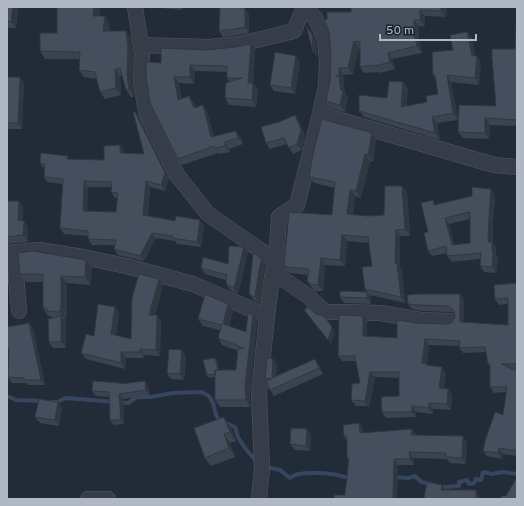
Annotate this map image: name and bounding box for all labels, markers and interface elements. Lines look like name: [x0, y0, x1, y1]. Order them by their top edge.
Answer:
scale bar: [380, 16, 476, 42]
text: 50 m: [386, 23, 414, 39]

